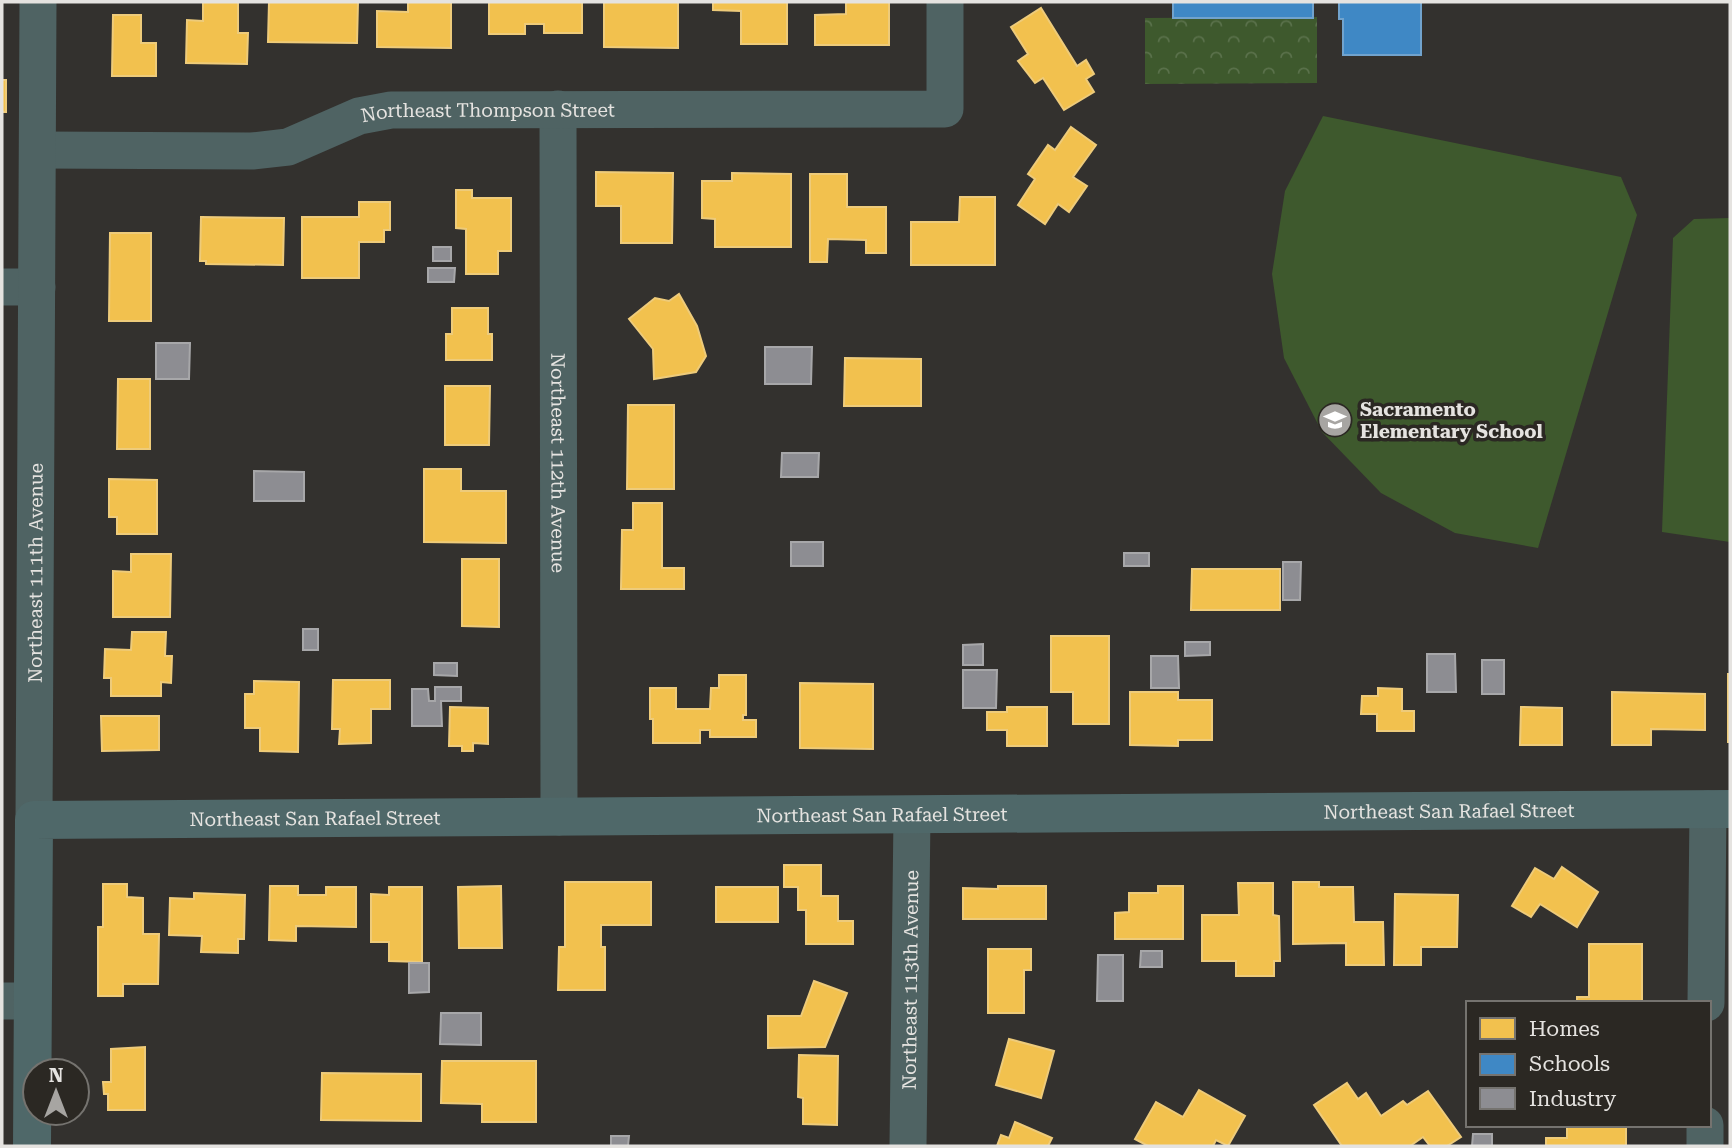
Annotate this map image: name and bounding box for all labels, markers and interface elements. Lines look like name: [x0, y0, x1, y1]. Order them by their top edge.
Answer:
street label: Northeast Thompson Street: [359, 98, 615, 127]
street label: Northeast 112th Avenue: [547, 353, 570, 573]
place label: Sacramento Elementary School: [1360, 398, 1543, 443]
school or university icon: Sacramento Elementary School: [1316, 401, 1354, 439]
street label: Northeast 111th Avenue: [23, 463, 47, 683]
street label: Northeast San Rafael Street: [1323, 799, 1575, 823]
street label: Northeast San Rafael Street: [756, 802, 1008, 827]
street label: Northeast San Rafael Street: [189, 806, 441, 830]
street label: Northeast 113th Avenue: [897, 870, 923, 1090]
legend: [1466, 1001, 1711, 1127]
text: Homes: [1529, 1017, 1600, 1041]
text: Schools: [1529, 1052, 1610, 1076]
north arrow: [21, 1057, 91, 1127]
text: N: [49, 1064, 64, 1087]
text: Industry: [1529, 1087, 1617, 1111]

